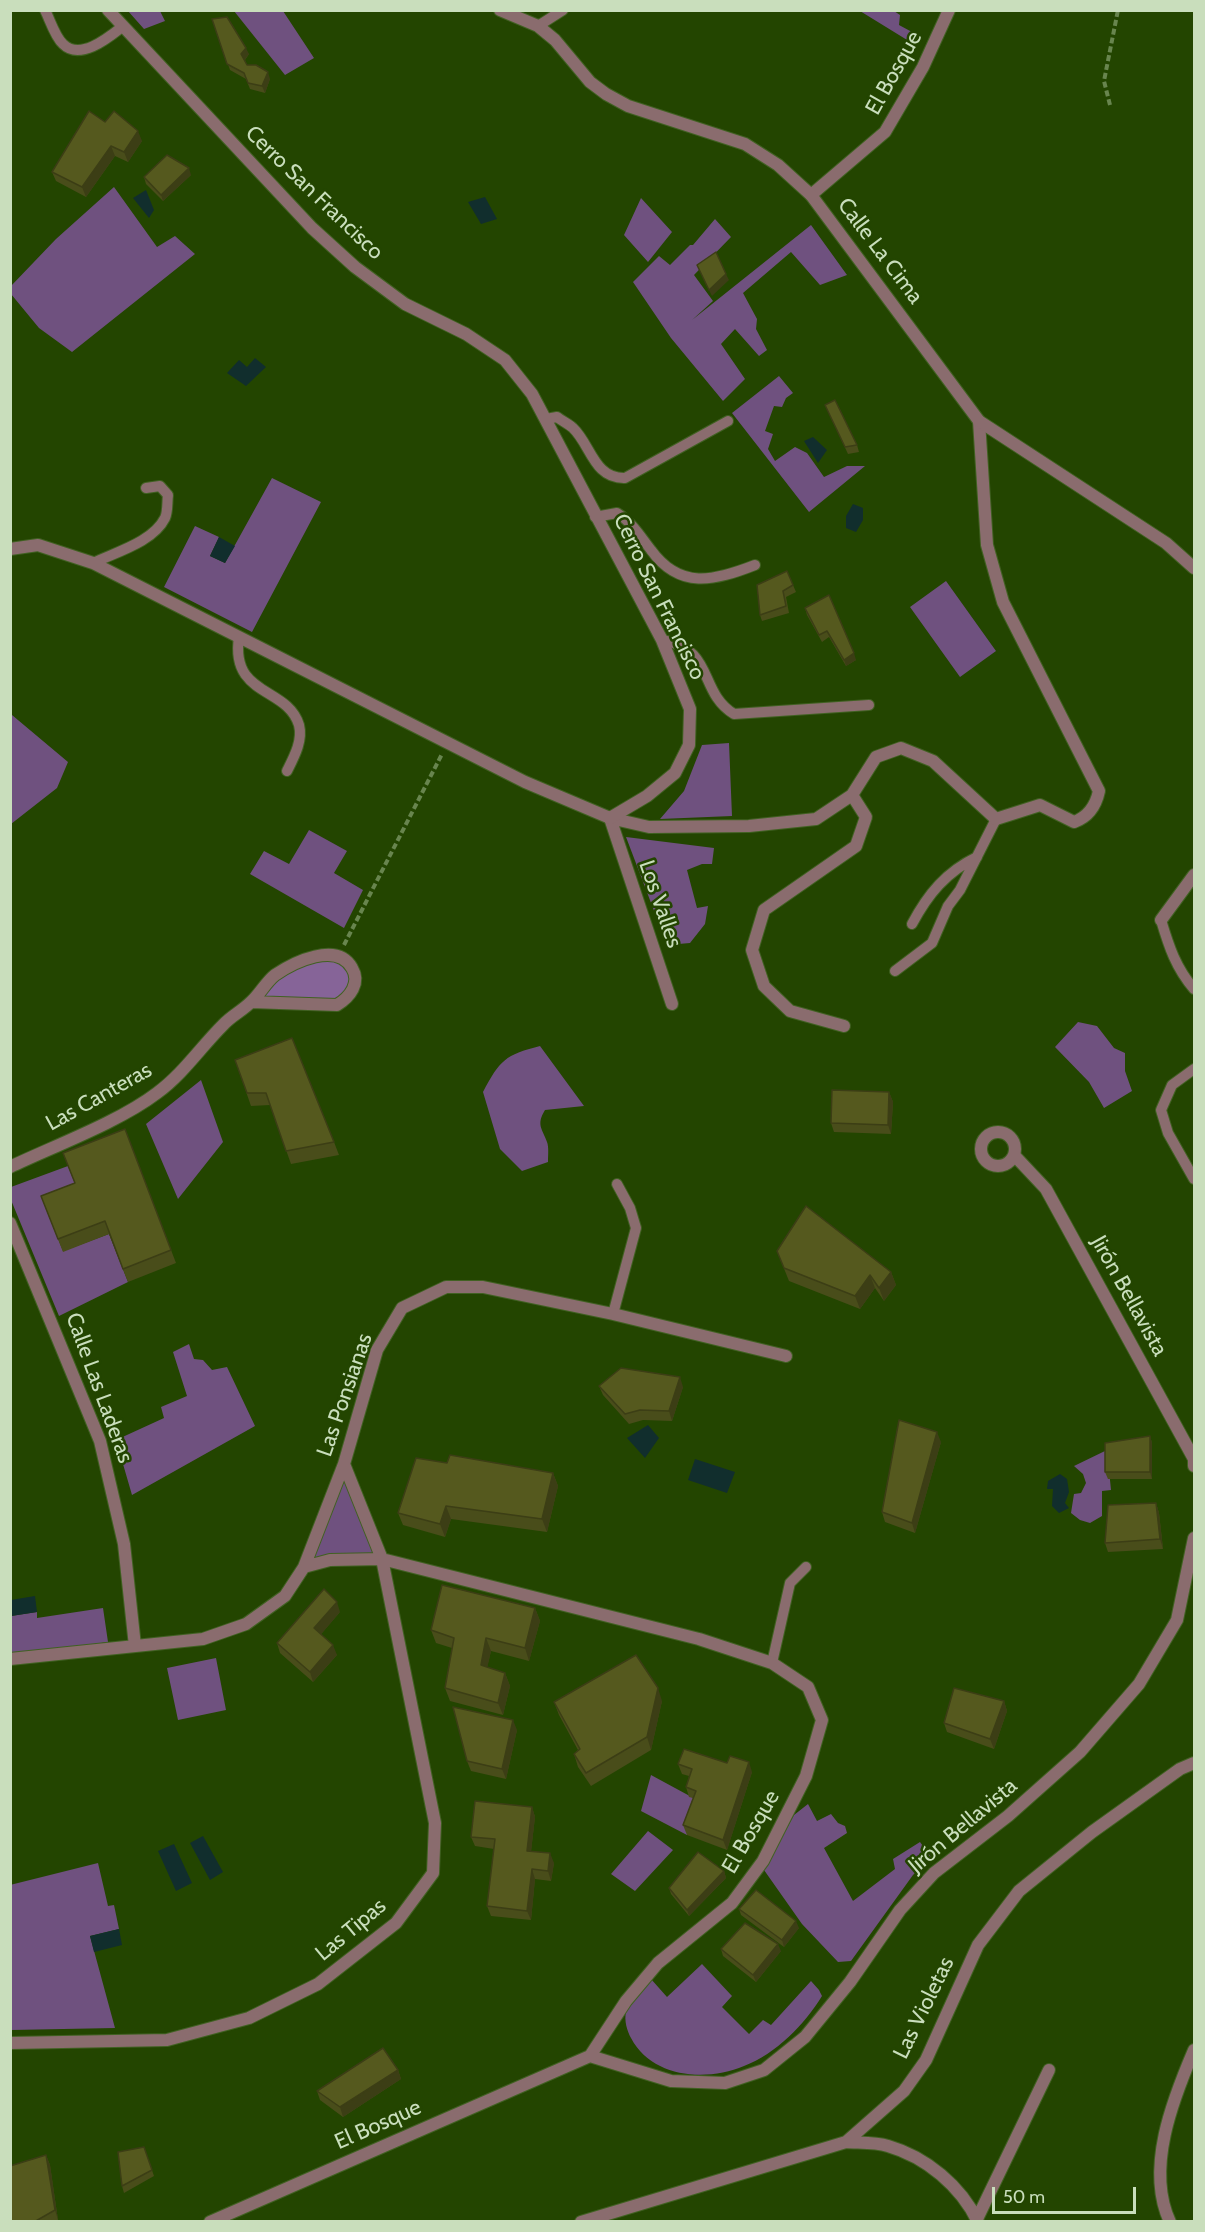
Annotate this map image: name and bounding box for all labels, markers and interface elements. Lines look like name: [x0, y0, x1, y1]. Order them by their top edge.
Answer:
street label: El Bosque: [860, 26, 928, 120]
street label: Cerro San Francisco: [239, 120, 389, 266]
street label: Calle La Cima: [832, 193, 928, 309]
street label: Cerro San Francisco: [607, 510, 711, 684]
street label: Los Valles: [633, 857, 687, 951]
street label: Las Canteras: [41, 1057, 157, 1137]
street label: Jirón Bellavista: [1085, 1231, 1173, 1361]
street label: Calle Las Laderas: [60, 1309, 138, 1467]
street label: Las Ponsianas: [312, 1330, 378, 1460]
street label: Jirón Bellavista: [903, 1773, 1023, 1879]
street label: El Bosque: [717, 1786, 785, 1878]
street label: Las Tipas: [310, 1893, 392, 1967]
street label: Las Violetas: [888, 1953, 960, 2063]
street label: El Bosque: [331, 2094, 425, 2156]
scale bar: [995, 2175, 1139, 2213]
text: 50 m: [1003, 2186, 1045, 2208]

